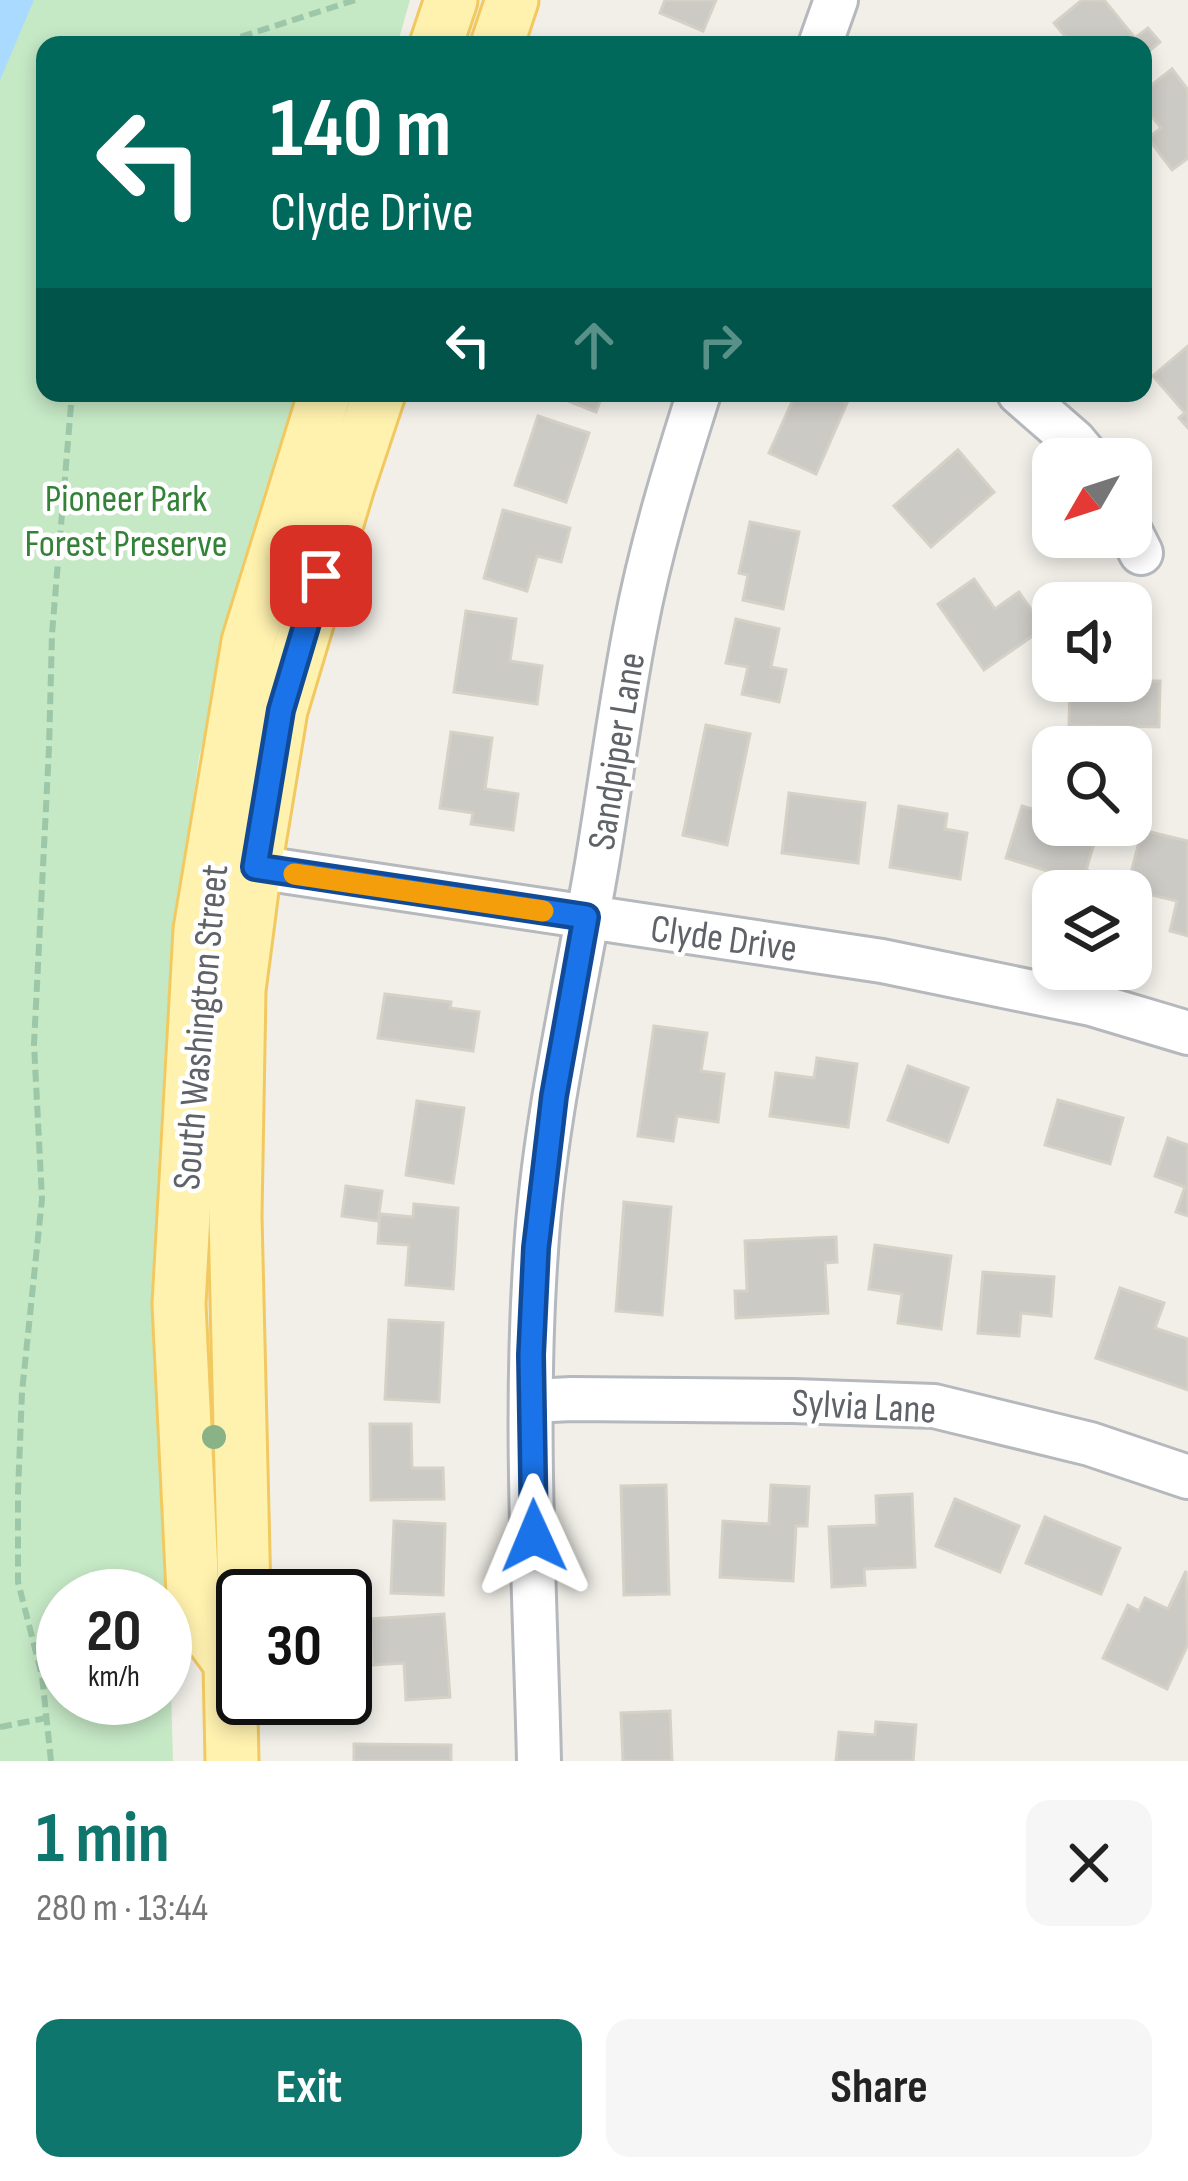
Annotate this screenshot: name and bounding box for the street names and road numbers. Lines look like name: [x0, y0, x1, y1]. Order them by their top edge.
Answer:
street label: Sandpiper Lane: [579, 649, 656, 853]
street label: South Washington Street: [164, 863, 239, 1192]
street label: Clyde Drive: [648, 906, 800, 973]
street label: Sylvia Lane: [791, 1380, 937, 1435]

